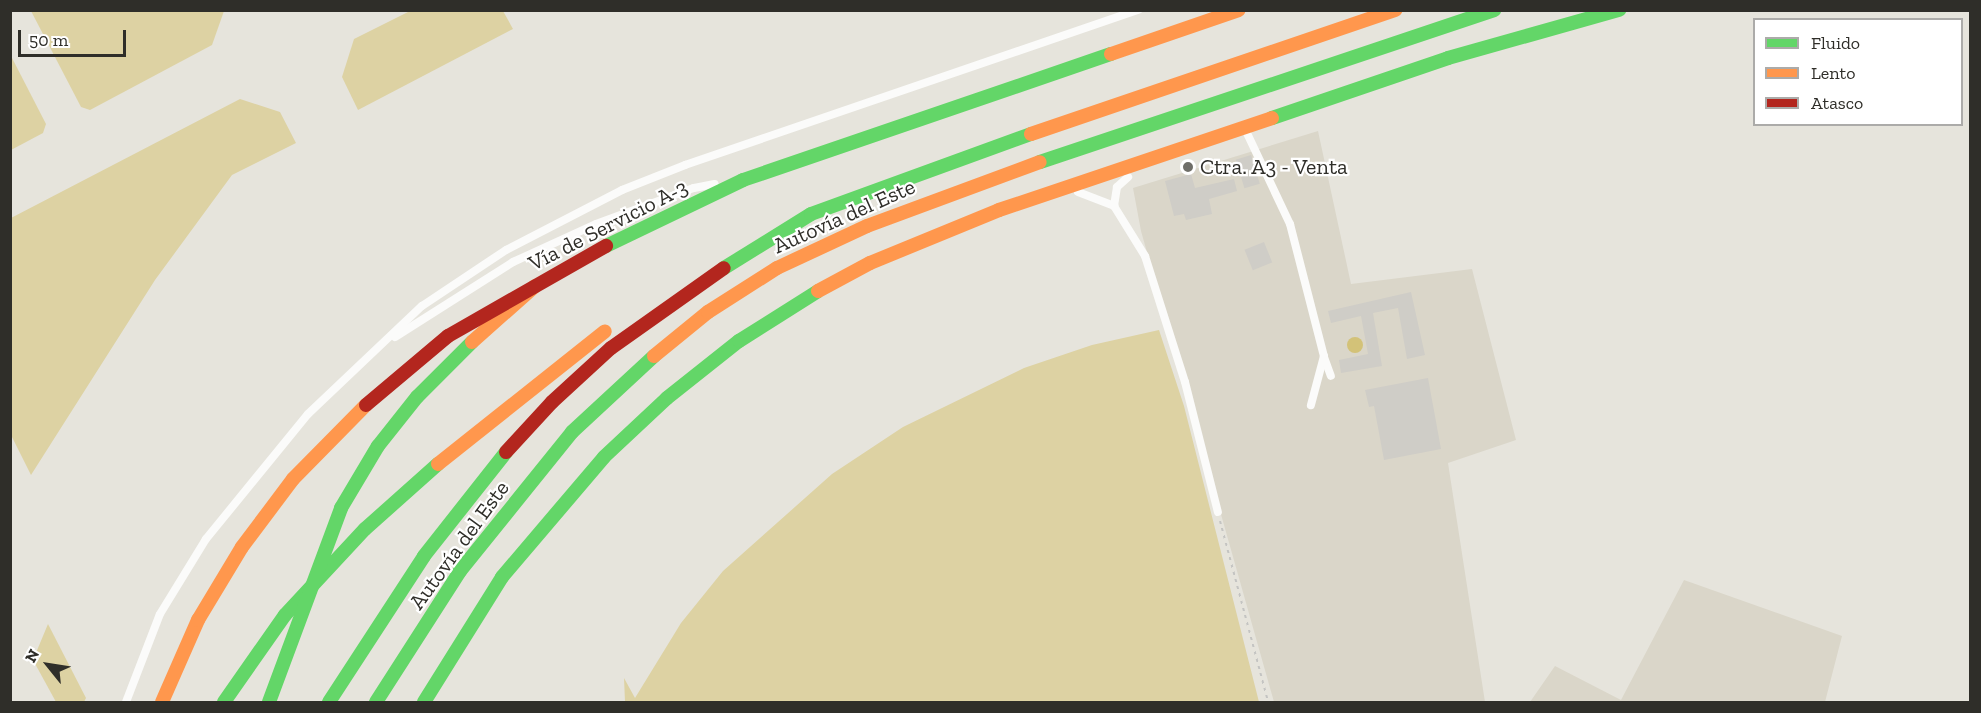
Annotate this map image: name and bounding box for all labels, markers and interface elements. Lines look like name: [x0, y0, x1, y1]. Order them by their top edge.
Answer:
scale bar: [21, 18, 129, 56]
legend: [1753, 18, 1963, 126]
text: 50 m: [29, 29, 68, 51]
text: Fluido: [1811, 32, 1860, 54]
text: Lento: [1811, 62, 1856, 84]
text: Atasco: [1811, 92, 1863, 114]
place label: Ctra. A3 - Venta: [1200, 154, 1349, 180]
marker: Ctra. A3 - Venta: [1181, 160, 1195, 174]
street label: Vía de Servicio A-3: [524, 173, 692, 277]
street label: Autovía del Este: [769, 173, 919, 259]
street label: Autovía del Este: [403, 475, 515, 615]
north arrow: [18, 635, 78, 695]
text: N: [21, 646, 43, 666]

